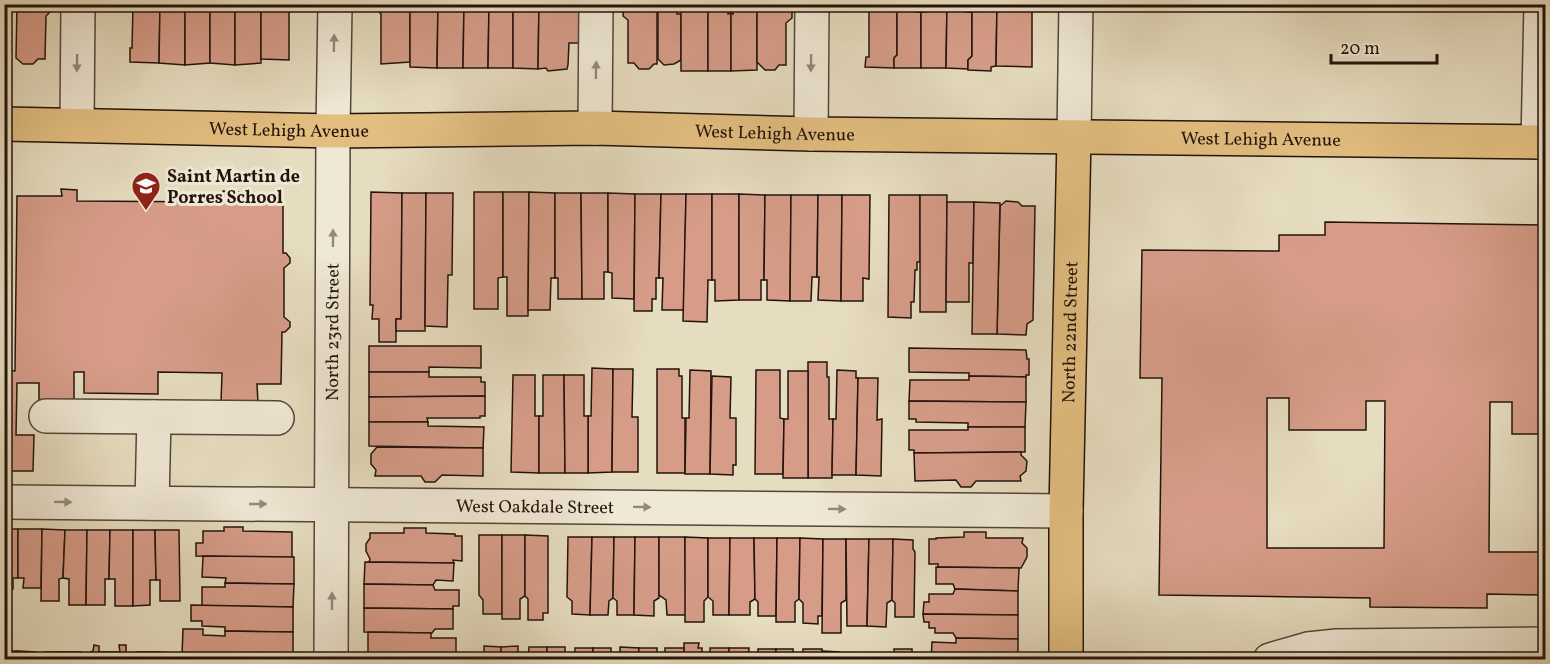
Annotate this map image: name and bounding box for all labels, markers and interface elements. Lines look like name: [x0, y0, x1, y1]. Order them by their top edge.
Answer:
scale bar: [1331, 27, 1438, 65]
one-way arrow: [329, 34, 339, 53]
text: 20 m: [1340, 37, 1380, 62]
one-way arrow: [72, 53, 82, 72]
one-way arrow: [806, 53, 816, 72]
one-way arrow: [591, 60, 600, 79]
street label: West Lehigh Avenue: [209, 117, 369, 145]
street label: West Lehigh Avenue: [694, 120, 855, 148]
street label: West Lehigh Avenue: [1181, 127, 1341, 154]
place label: Saint Martin de Porres School: [167, 165, 300, 211]
school or university icon: Saint Martin de Porres School: [130, 170, 162, 212]
one-way arrow: [328, 229, 338, 248]
street label: North 22nd Street: [1057, 261, 1085, 403]
street label: North 23rd Street: [321, 263, 347, 401]
street label: West Oakdale Street: [456, 495, 614, 521]
one-way arrow: [53, 497, 72, 507]
one-way arrow: [248, 499, 267, 509]
one-way arrow: [632, 502, 651, 512]
one-way arrow: [827, 504, 846, 514]
one-way arrow: [327, 592, 336, 611]

